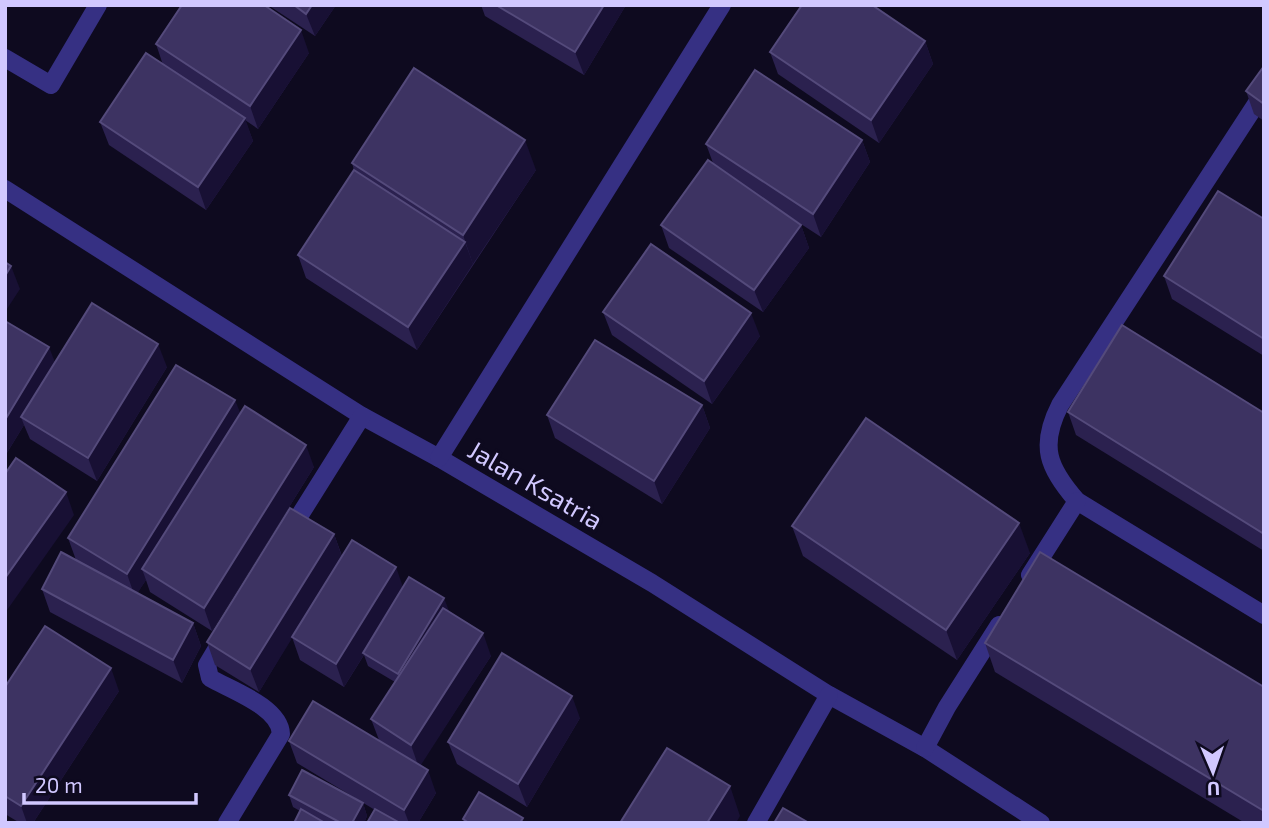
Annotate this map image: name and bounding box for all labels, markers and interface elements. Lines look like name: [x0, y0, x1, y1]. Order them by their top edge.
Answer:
street label: Jalan Ksatria: [463, 433, 609, 535]
north arrow: [1178, 737, 1248, 807]
scale bar: [24, 762, 196, 806]
text: 20 m: [35, 772, 83, 797]
text: U: [1207, 778, 1221, 801]

